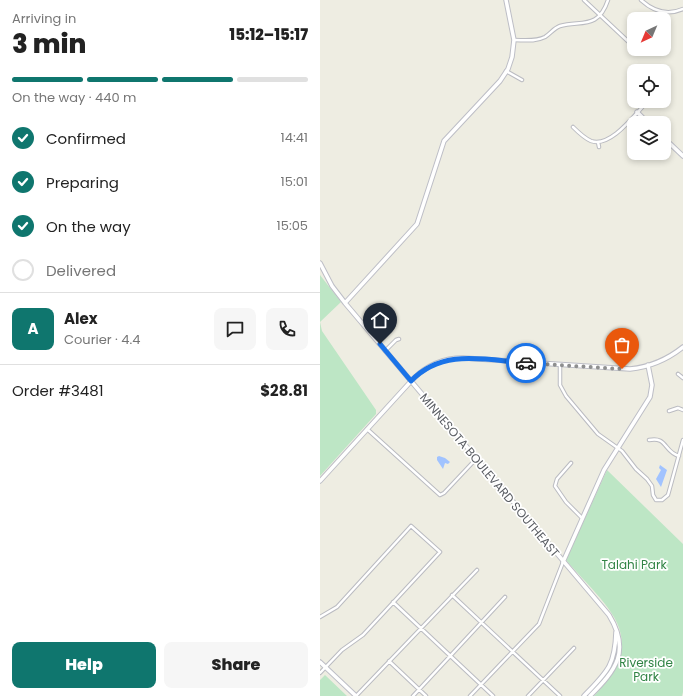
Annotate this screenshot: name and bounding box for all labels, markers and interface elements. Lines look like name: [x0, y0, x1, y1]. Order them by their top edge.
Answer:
text: Arriving in: [12, 9, 76, 28]
north arrow: [627, 12, 671, 56]
map controls: [627, 12, 671, 160]
text: 15:12–15:17: [229, 24, 308, 45]
text: 3 min: [12, 26, 86, 62]
button: locate: [627, 64, 671, 108]
text: On the way · 440 m: [12, 88, 136, 107]
button: layers: [627, 116, 671, 160]
icon: check: [12, 127, 34, 149]
text: Confirmed: [46, 128, 126, 149]
text: 14:41: [281, 128, 308, 147]
icon: check: [12, 171, 34, 193]
text: Preparing: [46, 172, 119, 193]
text: 15:01: [281, 172, 308, 191]
icon: check: [12, 215, 34, 237]
text: On the way: [46, 216, 131, 237]
text: 15:05: [277, 216, 308, 235]
text: Delivered: [46, 260, 116, 281]
pin: [363, 303, 397, 344]
text: Alex: [64, 308, 98, 329]
button: chat: [214, 308, 256, 350]
button: phone: [266, 308, 308, 350]
icon: home: [369, 309, 391, 331]
text: A: [27, 318, 39, 339]
pin: [605, 328, 639, 369]
text: Courier · 4.4: [64, 330, 140, 349]
icon: bag: [611, 334, 633, 356]
courier: [506, 343, 546, 383]
icon: car: [515, 352, 537, 374]
text: Order #3481: [12, 380, 104, 401]
text: $28.81: [260, 380, 308, 401]
street label: MINNESOTA BOULEVARD SOUTHEAST: [416, 389, 564, 561]
park label: Talahi Park: [601, 556, 667, 573]
button: Help: [12, 642, 156, 688]
button: Share: [164, 642, 308, 688]
park label: Riverside Park: [619, 654, 673, 685]

